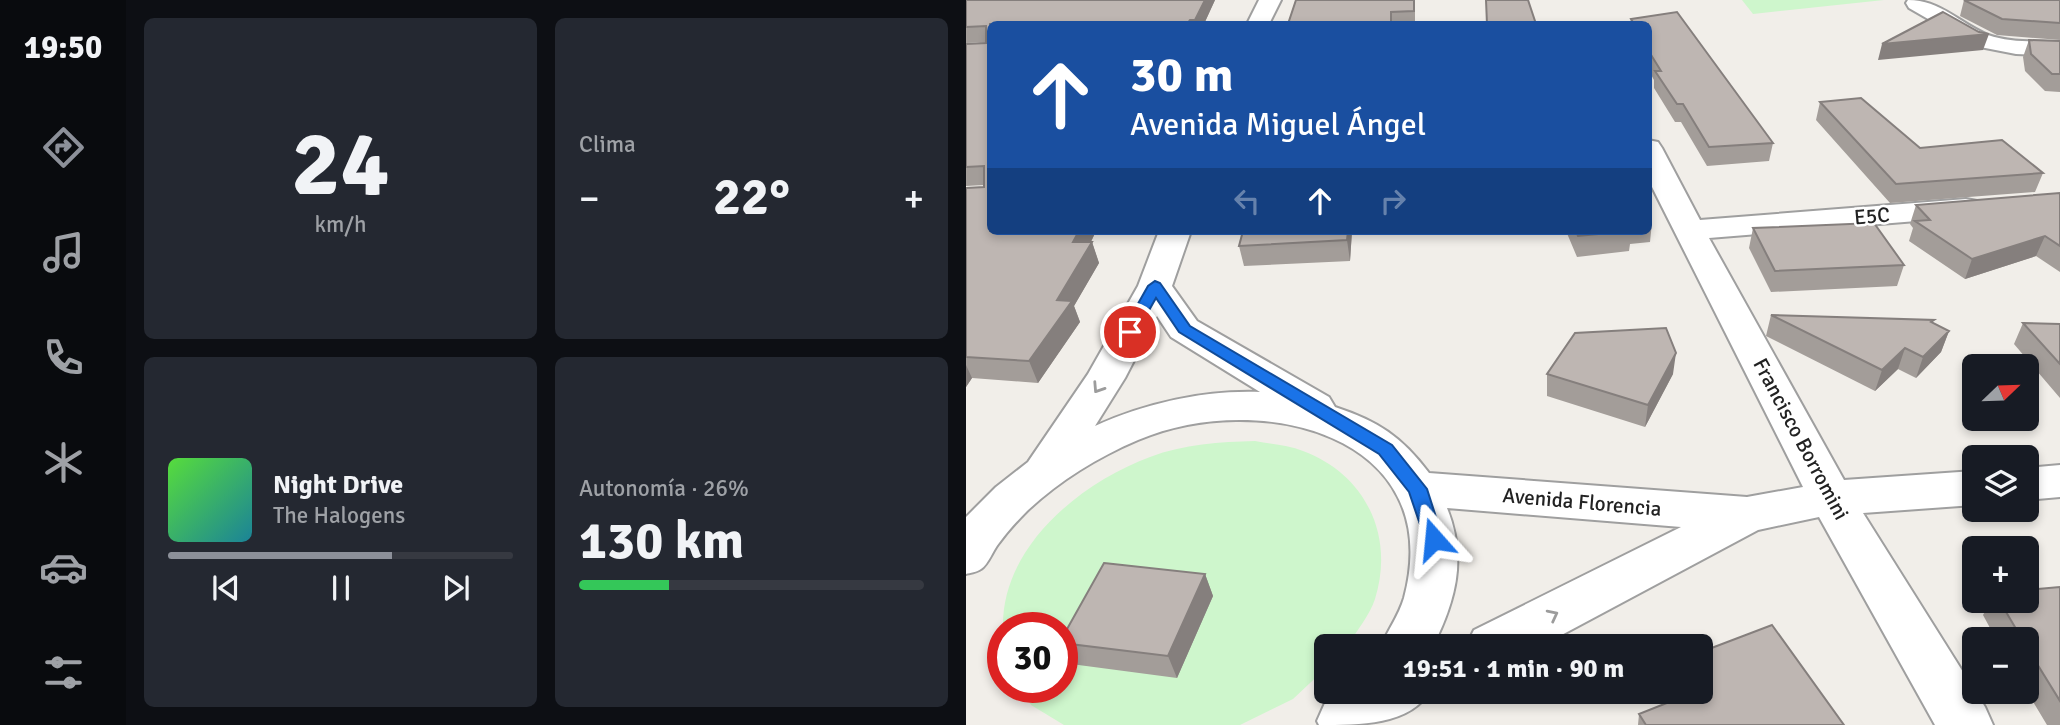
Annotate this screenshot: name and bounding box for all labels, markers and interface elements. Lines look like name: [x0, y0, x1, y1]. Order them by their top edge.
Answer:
text: 19:50: [24, 28, 102, 67]
text: 30 m: [1130, 45, 1233, 105]
icon: ahead: [1015, 49, 1106, 140]
text: Avenida Miguel Ángel: [1130, 105, 1426, 144]
text: 24: [291, 108, 390, 221]
icon: directions: [39, 123, 88, 172]
text: Clima: [579, 130, 636, 159]
text: 22°: [713, 165, 790, 229]
text: −: [579, 175, 600, 222]
text: +: [903, 175, 924, 222]
icon: left: [1228, 182, 1266, 220]
icon: ahead: [1301, 182, 1339, 220]
icon: right: [1374, 182, 1412, 220]
street label: E5C: [1853, 201, 1891, 231]
text: km/h: [314, 210, 367, 239]
icon: music: [39, 228, 88, 277]
pin: [1100, 302, 1160, 362]
icon: arrive: [1111, 313, 1149, 351]
icon: phone: [39, 333, 88, 382]
street label: Francisco Borromini: [1747, 354, 1855, 524]
north arrow: [1962, 354, 2039, 430]
map controls: [1962, 354, 2039, 704]
one-way arrow: [1094, 380, 1106, 393]
icon: climate: [39, 438, 88, 487]
button: layers: [1962, 445, 2039, 522]
text: Night Drive: [273, 469, 403, 501]
text: Autonomía · 26%: [579, 474, 749, 503]
street label: Avenida Florencia: [1501, 482, 1663, 522]
text: The Halogens: [273, 501, 405, 530]
position arrow: [1397, 502, 1471, 576]
text: 130 km: [579, 509, 744, 573]
button: +: [1962, 536, 2039, 613]
icon: car: [39, 543, 88, 592]
icon: previous: [207, 569, 245, 607]
icon: pause: [322, 569, 360, 607]
icon: next: [437, 569, 475, 607]
one-way arrow: [1546, 609, 1558, 623]
speed limit sign: 30: [987, 612, 1078, 703]
button: −: [1962, 627, 2039, 704]
icon: filters: [39, 648, 88, 697]
text: 19:51 · 1 min · 90 m: [1403, 653, 1624, 685]

